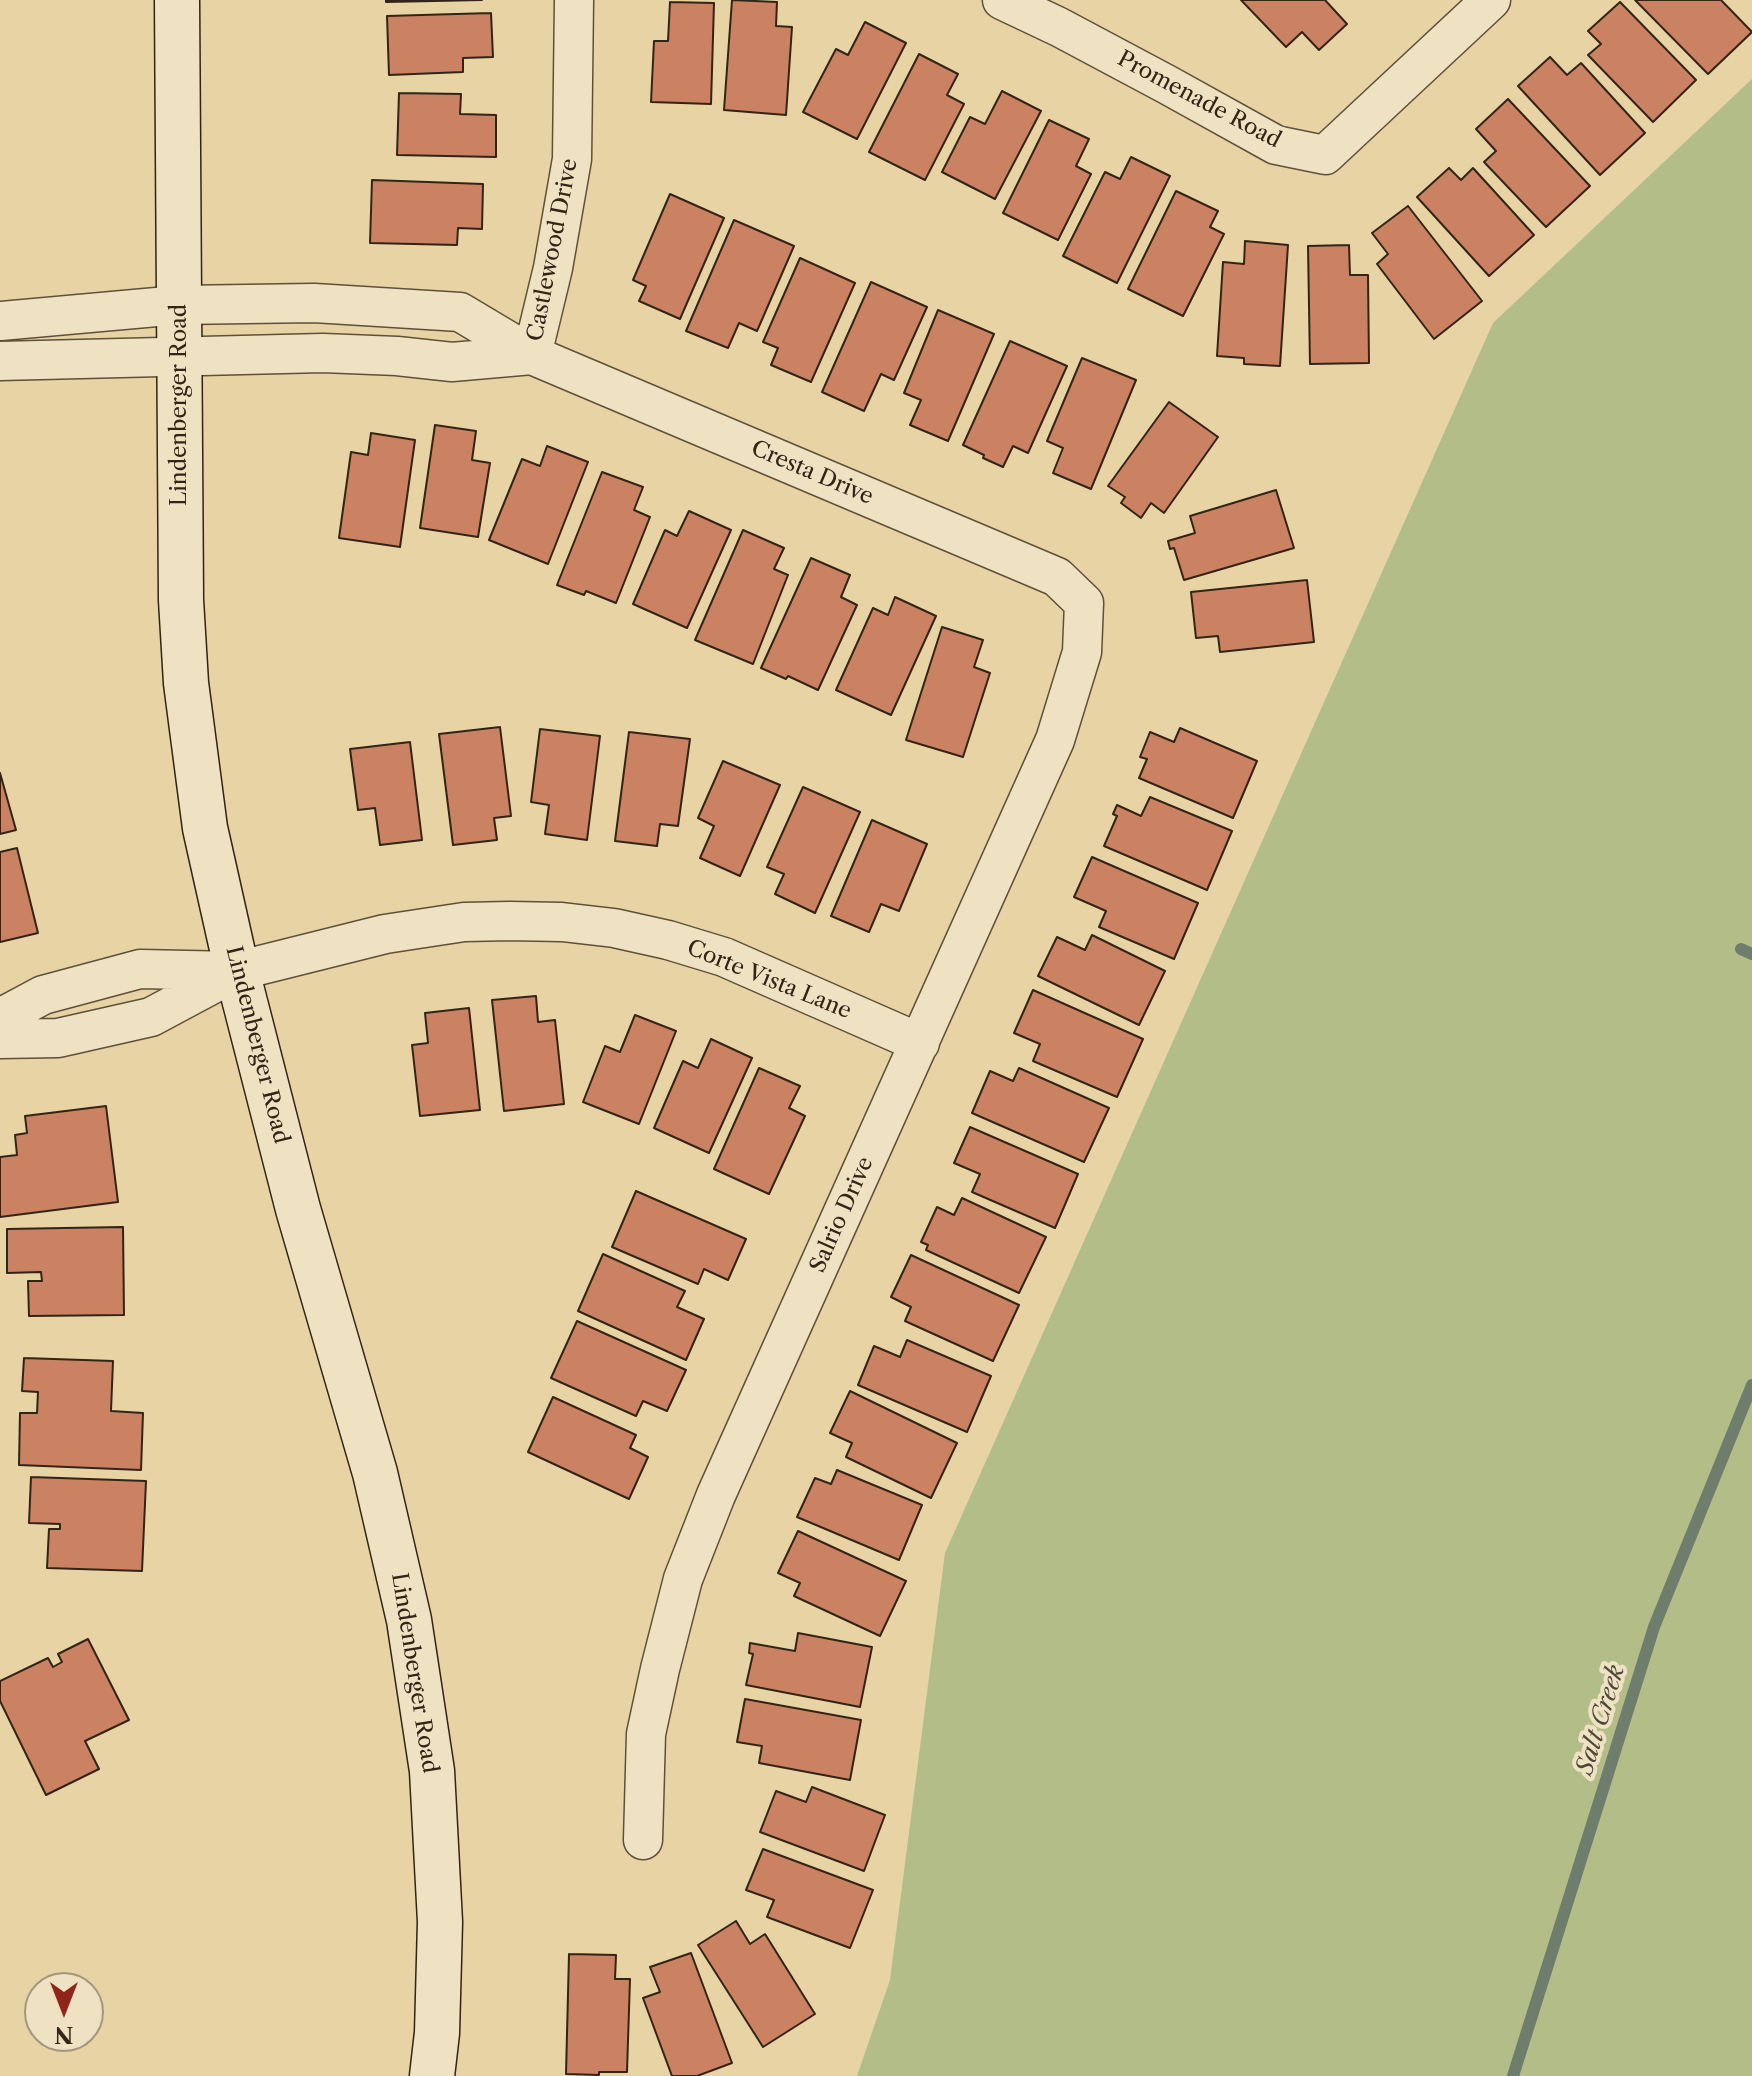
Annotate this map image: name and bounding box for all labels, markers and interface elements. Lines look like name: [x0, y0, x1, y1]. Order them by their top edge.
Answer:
street label: Promenade Road: [1113, 46, 1285, 154]
street label: Castlewood Drive: [522, 157, 584, 343]
street label: Lindenberger Road: [167, 304, 193, 506]
street label: Cresta Drive: [747, 435, 877, 511]
street label: Corte Vista Lane: [683, 935, 855, 1025]
street label: Lindenberger Road: [220, 944, 294, 1146]
street label: Salrio Drive: [805, 1153, 879, 1277]
street label: Lindenberger Road: [385, 1571, 443, 1775]
water label: Salt Creek: [1571, 1662, 1631, 1778]
north arrow: [24, 1972, 104, 2052]
text: N: [54, 2021, 74, 2048]

